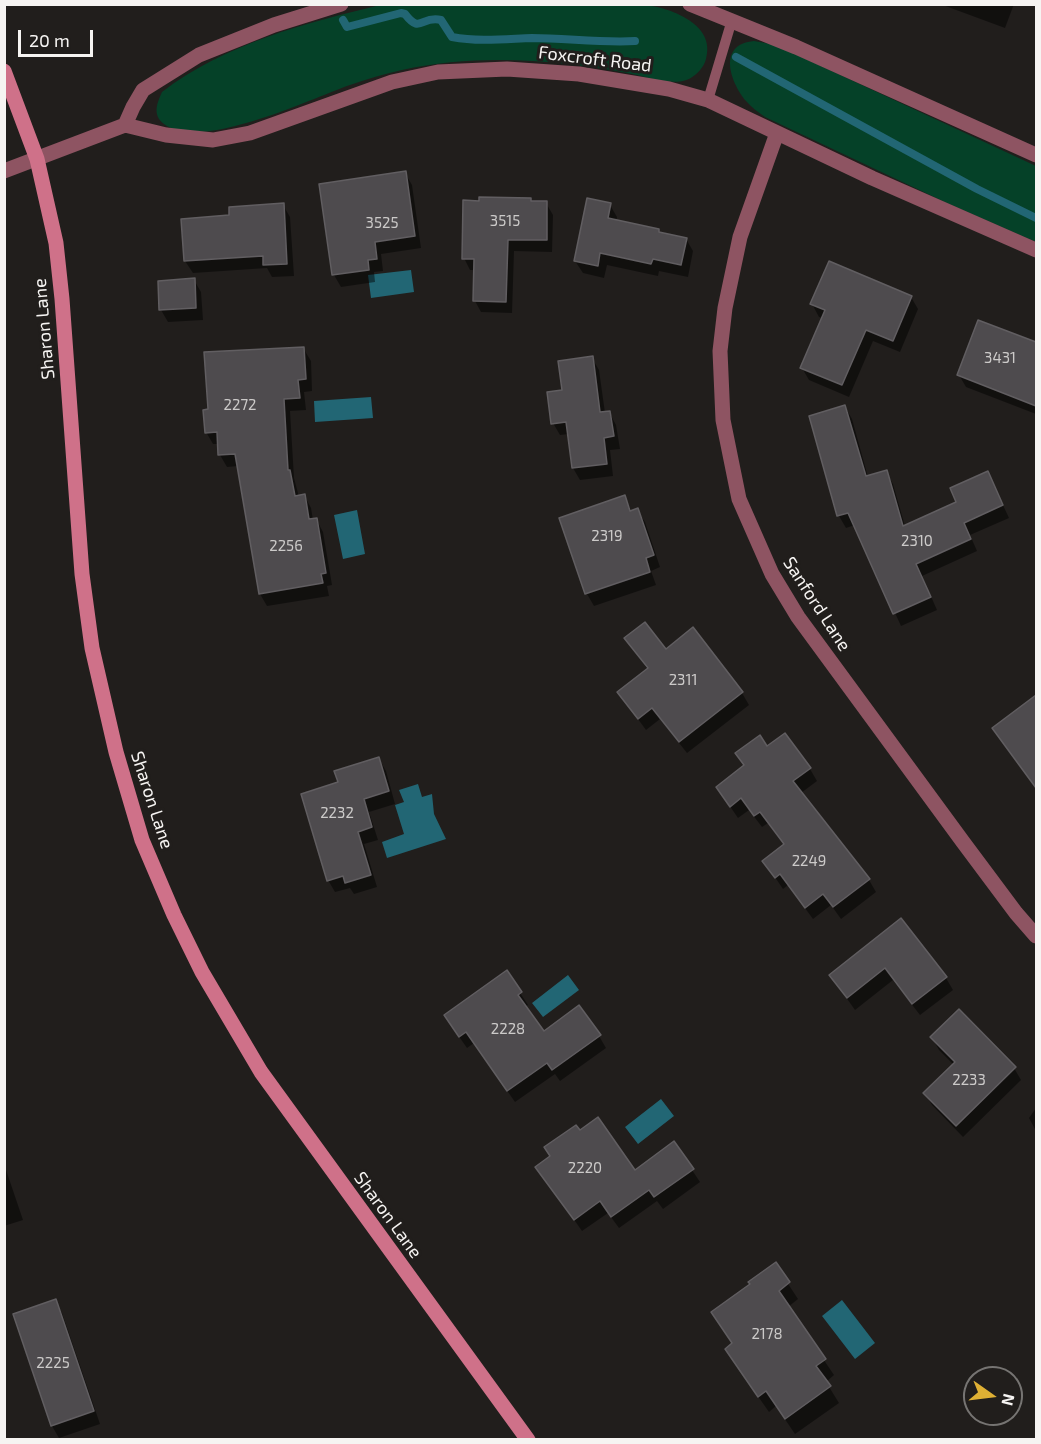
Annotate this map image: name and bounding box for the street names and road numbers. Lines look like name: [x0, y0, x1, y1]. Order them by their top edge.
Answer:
street label: Foxcroft Road: [537, 41, 653, 77]
street label: Sharon Lane: [29, 278, 59, 380]
street label: Sanford Lane: [779, 553, 855, 655]
street label: Sharon Lane: [126, 748, 178, 852]
street label: Sharon Lane: [349, 1168, 427, 1262]

